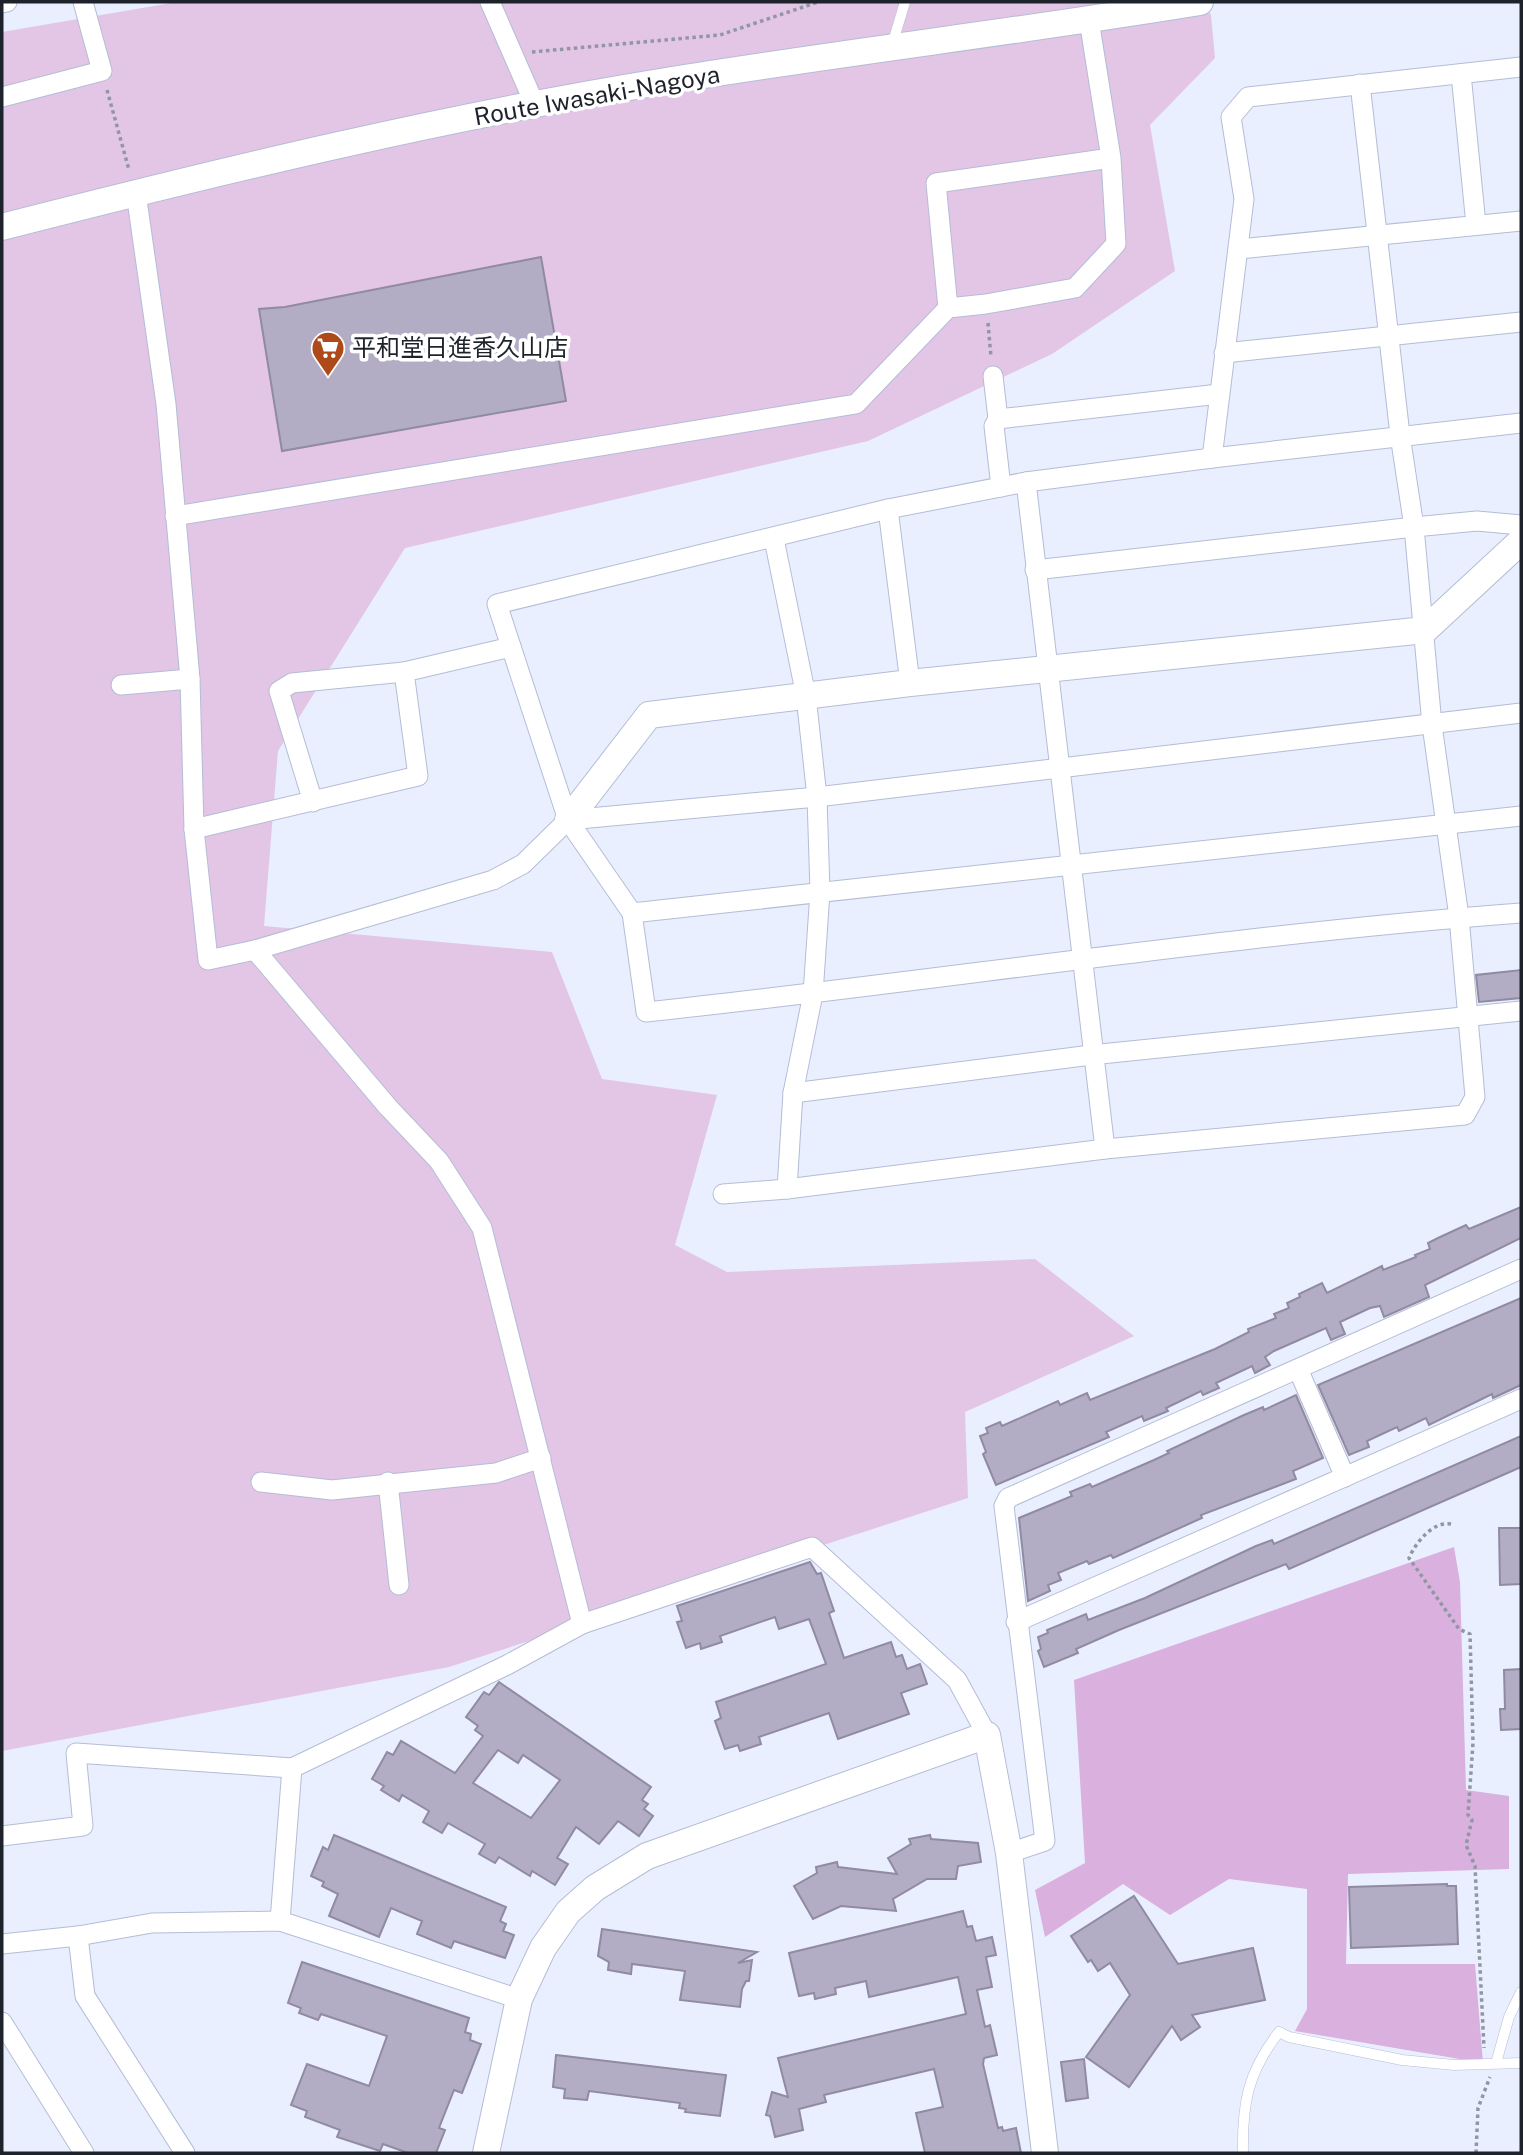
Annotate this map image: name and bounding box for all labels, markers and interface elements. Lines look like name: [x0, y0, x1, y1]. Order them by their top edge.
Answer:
street label: Route Iwasaki-Nagoya: [472, 60, 722, 130]
supermarket icon: 平和堂日進香久山店: [309, 329, 347, 378]
place label: 平和堂日進香久山店: [352, 333, 568, 361]

